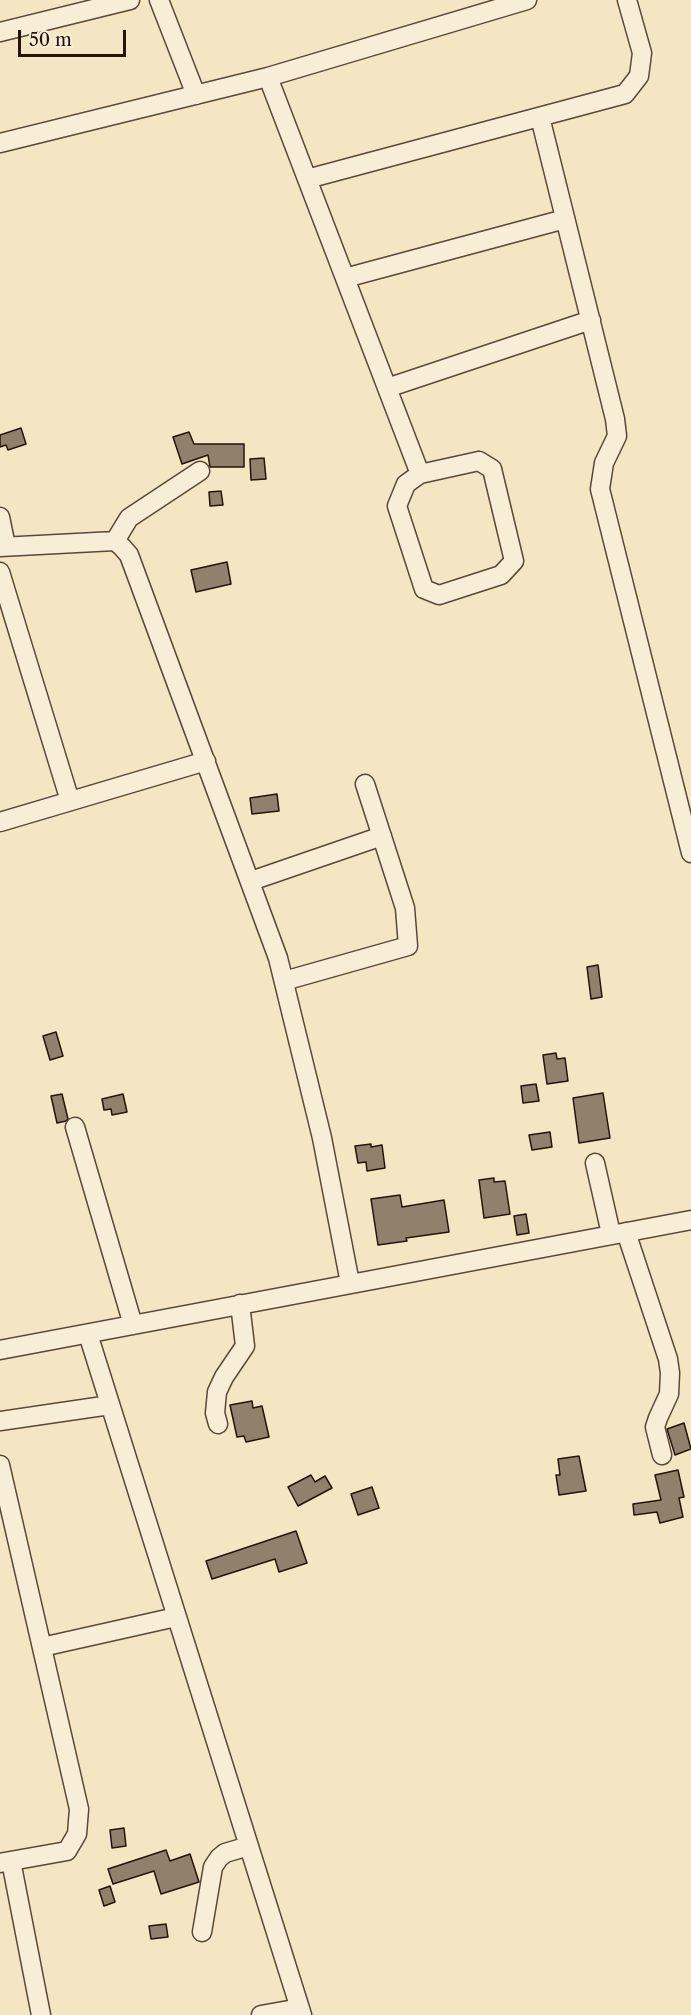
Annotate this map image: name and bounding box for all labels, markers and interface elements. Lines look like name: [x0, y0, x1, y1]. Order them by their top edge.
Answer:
scale bar: [21, 18, 129, 56]
text: 50 m: [29, 29, 72, 51]

